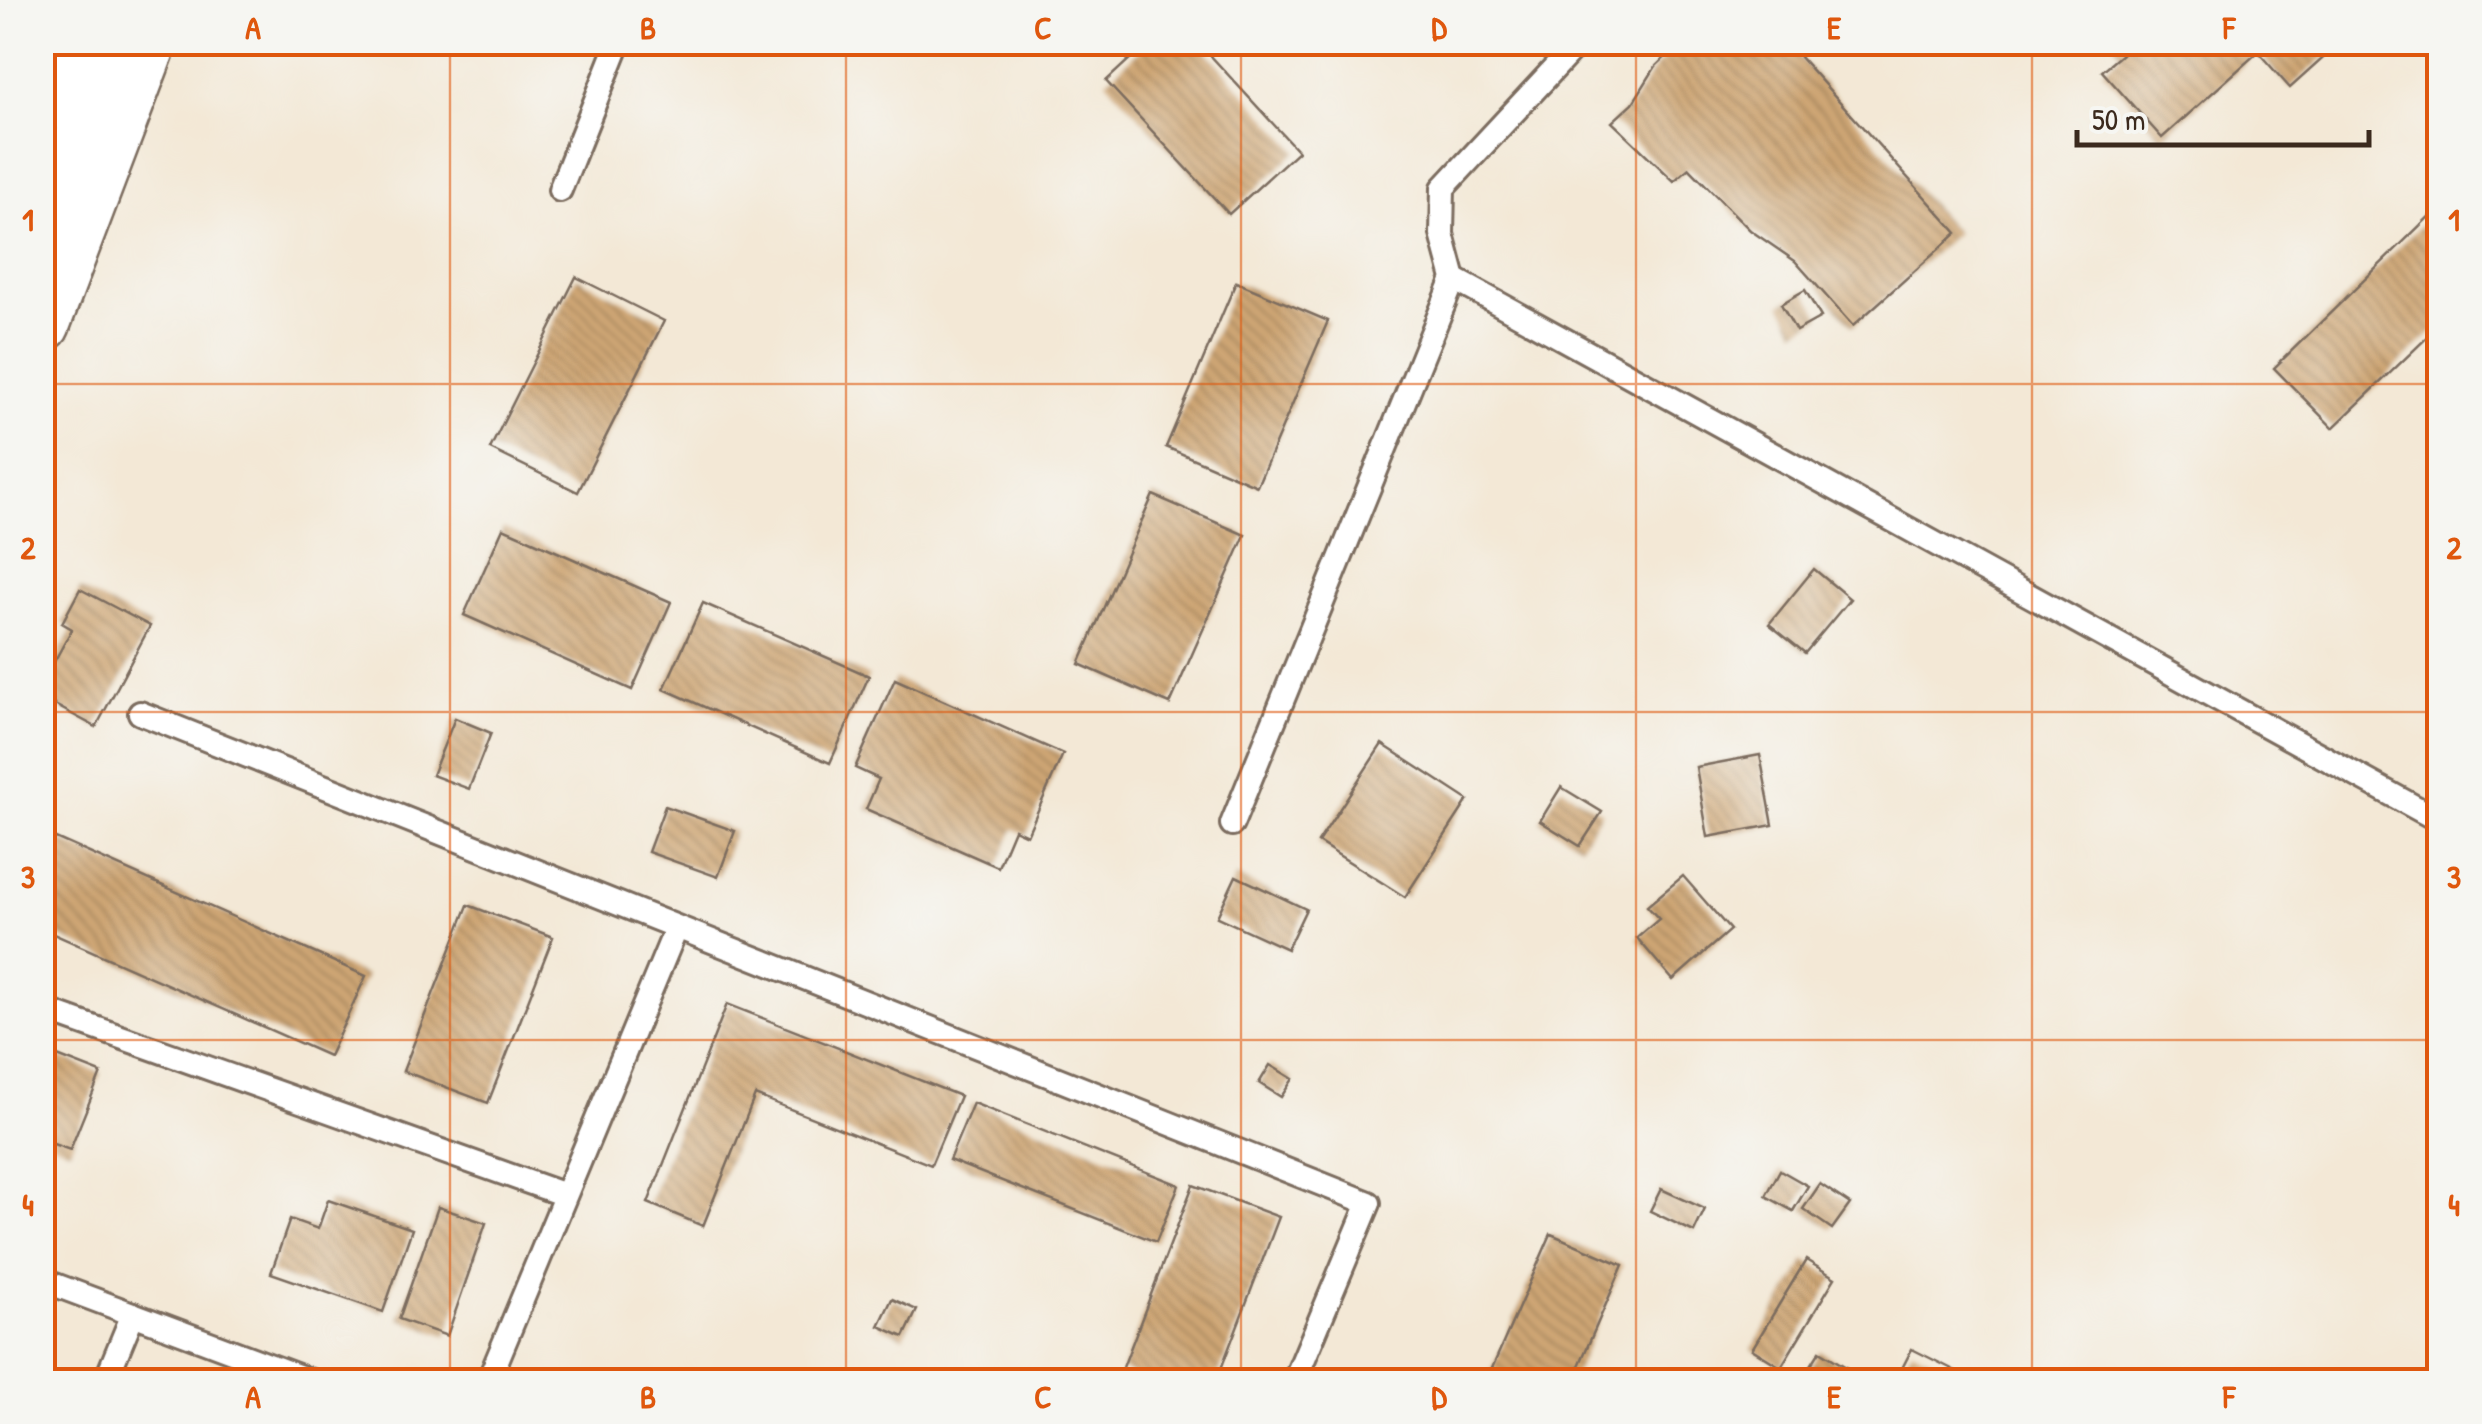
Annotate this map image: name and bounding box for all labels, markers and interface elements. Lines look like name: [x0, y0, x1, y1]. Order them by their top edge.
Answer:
text: A: [245, 6, 261, 49]
text: B: [640, 6, 656, 49]
text: C: [1034, 6, 1052, 49]
text: D: [1431, 6, 1447, 49]
text: E: [1827, 6, 1842, 49]
text: F: [2222, 6, 2237, 49]
scale bar: [2077, 85, 2370, 147]
text: 50 m: [2092, 99, 2145, 139]
text: 1: [22, 198, 34, 241]
text: 1: [2448, 198, 2460, 241]
text: 2: [21, 526, 37, 569]
text: 2: [2447, 526, 2463, 569]
text: 3: [21, 855, 35, 898]
text: 3: [2447, 855, 2461, 898]
text: 4: [22, 1183, 34, 1226]
text: 4: [2448, 1183, 2460, 1226]
text: A: [245, 1375, 261, 1418]
text: B: [640, 1375, 656, 1418]
text: C: [1034, 1375, 1052, 1418]
text: D: [1431, 1375, 1447, 1418]
text: E: [1827, 1375, 1842, 1418]
text: F: [2222, 1375, 2237, 1418]

